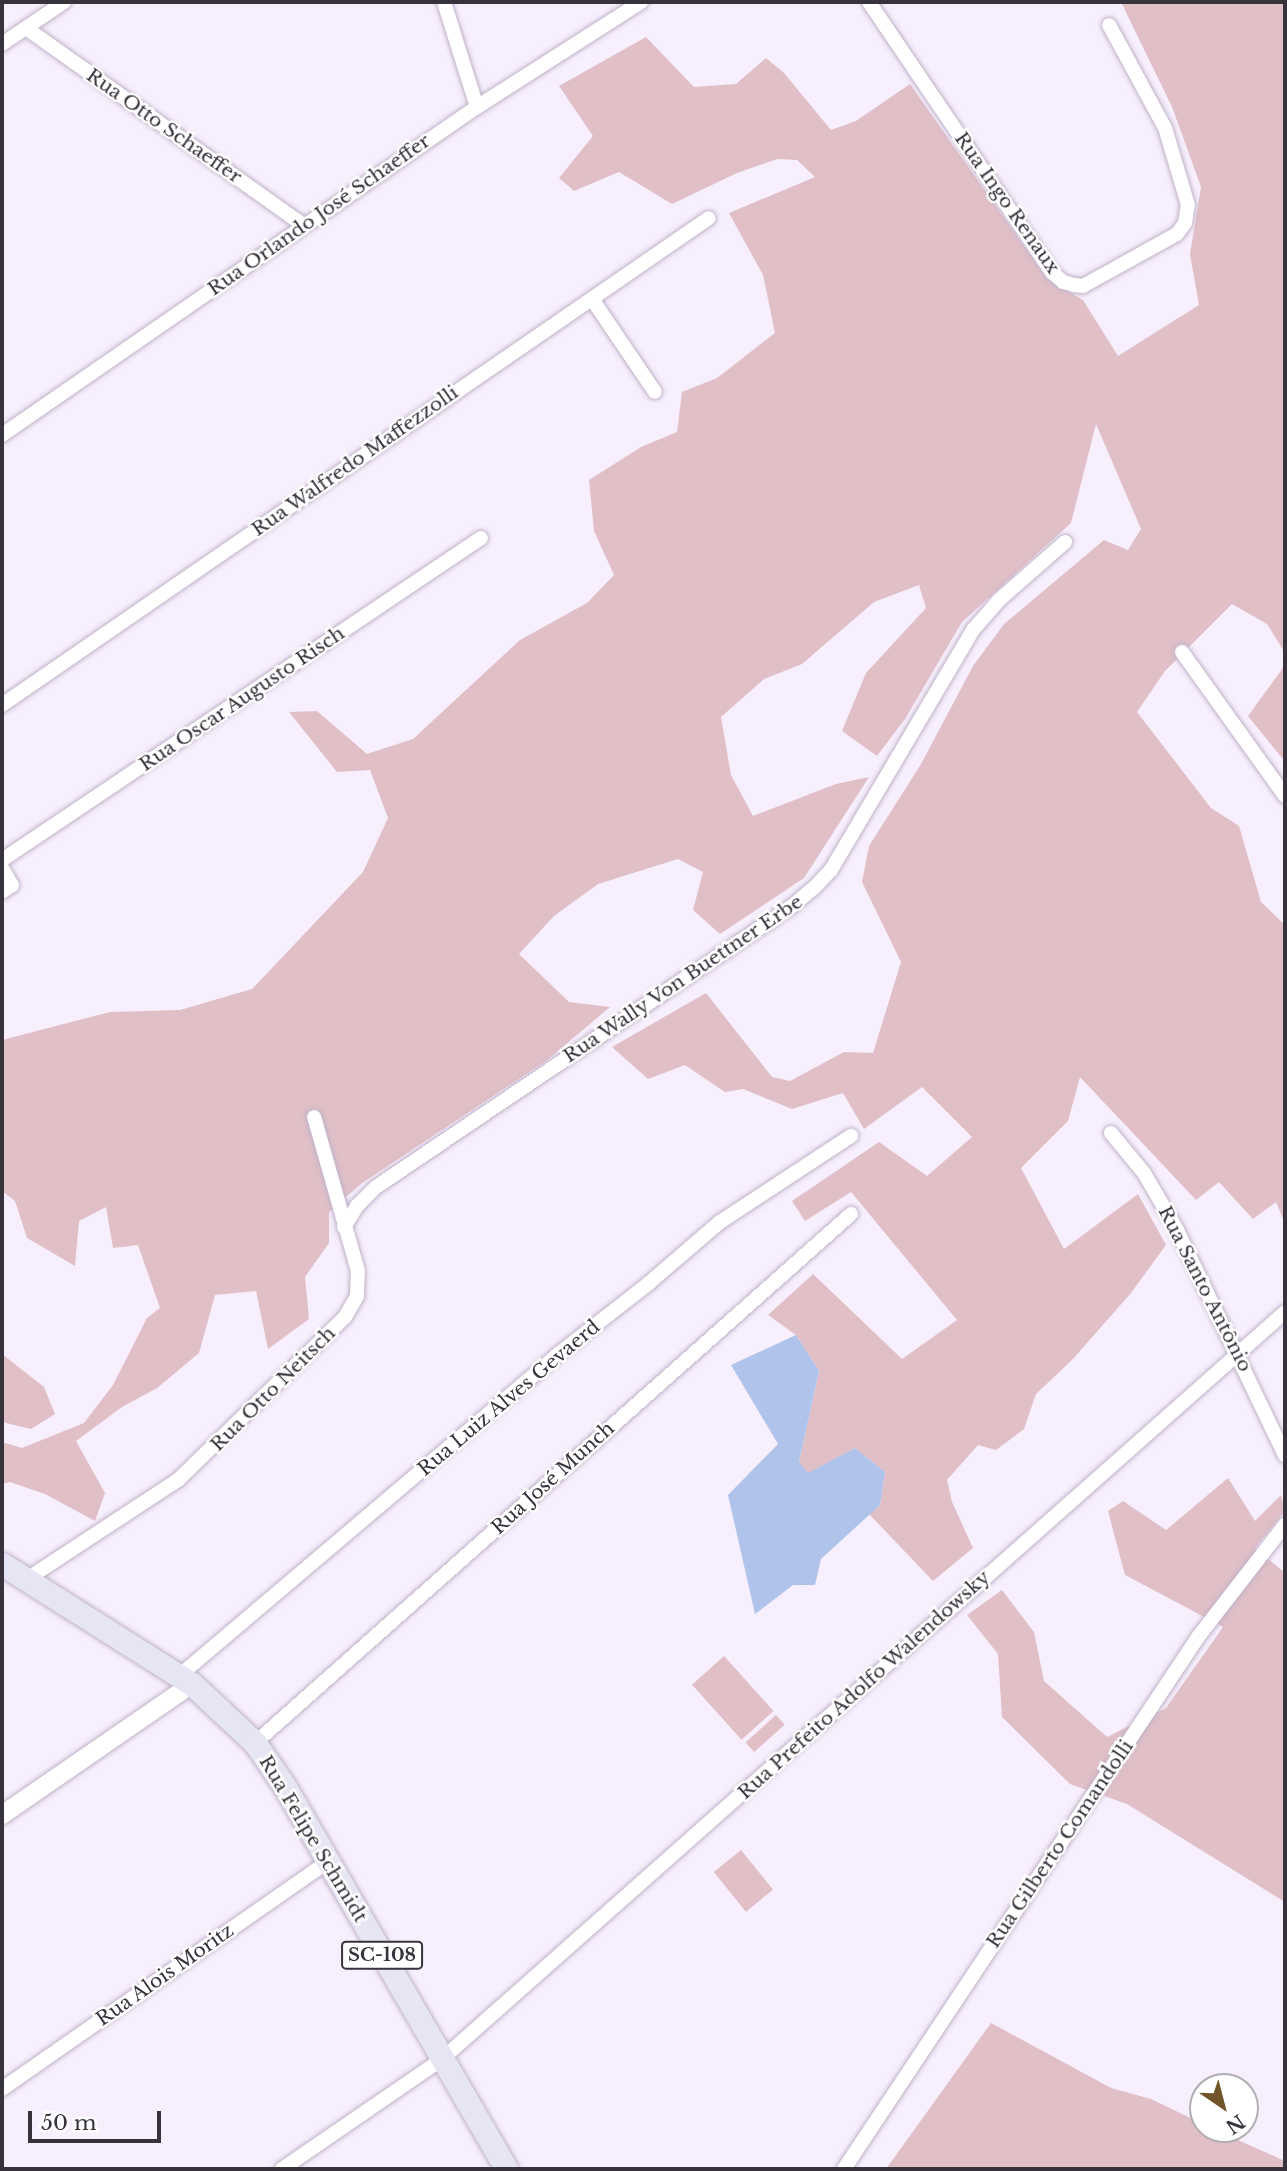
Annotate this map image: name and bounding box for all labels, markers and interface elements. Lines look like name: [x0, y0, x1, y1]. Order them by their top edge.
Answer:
street label: Rua Otto Schaeffer: [82, 64, 246, 188]
street label: Rua Ingo Renaux: [950, 128, 1064, 278]
street label: Rua Orlando José Schaeffer: [203, 129, 435, 301]
street label: Rua Walfredo Maffezzolli: [247, 381, 463, 541]
street label: Rua Oscar Augusto Risch: [135, 621, 349, 777]
street label: Rua Wally Von Buettner Erbe: [558, 890, 808, 1068]
street label: Rua Santo Antônio: [1153, 1202, 1257, 1376]
street label: Rua Luiz Alves Gevaerd: [413, 1315, 605, 1481]
street label: Rua Otto Neitsch: [206, 1322, 340, 1456]
street label: Rua José Munch: [487, 1417, 619, 1539]
street label: Rua Prefeito Adolfo Walendowsky: [733, 1565, 995, 1805]
street label: Rua Gilberto Comandolli: [982, 1736, 1138, 1952]
street label: Rua Felipe Schmidt: [254, 1751, 372, 1927]
street label: Rua Alois Moritz: [92, 1919, 238, 2031]
road number: SC-108: [340, 1940, 424, 1969]
north arrow: [1189, 2073, 1259, 2143]
scale bar: [32, 2098, 164, 2142]
text: N: [1221, 2109, 1249, 2139]
text: 50 m: [41, 2110, 96, 2136]

